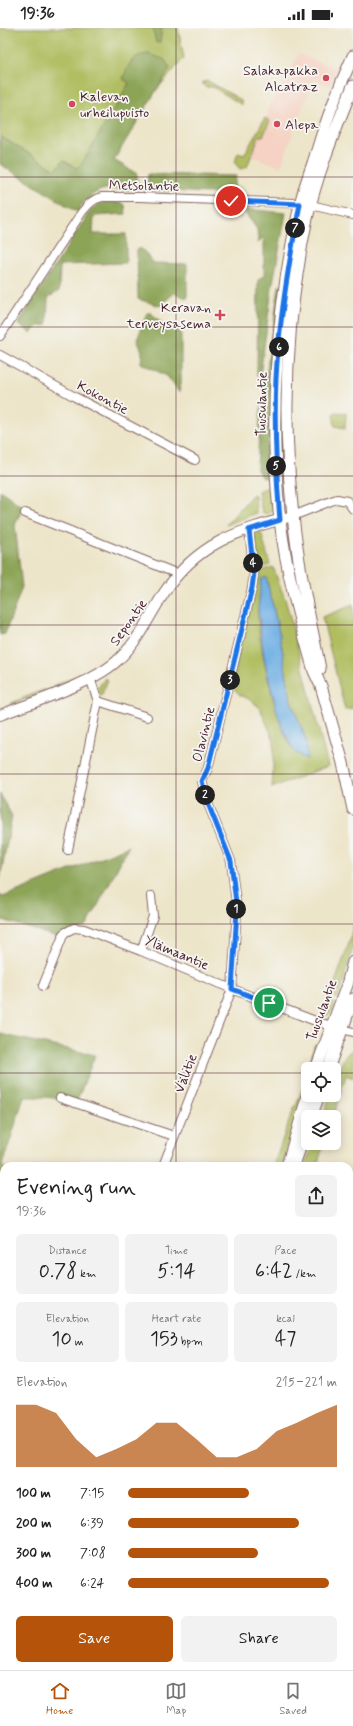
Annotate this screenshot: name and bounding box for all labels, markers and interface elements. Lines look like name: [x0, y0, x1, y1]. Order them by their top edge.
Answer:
text: 19:36: [20, 4, 55, 24]
place label: Salakapakka Alcatraz: [243, 62, 318, 96]
marker: Salakapakka Alcatraz: [321, 73, 331, 83]
place label: Kalevan urheilupuisto: [80, 88, 149, 122]
marker: Kalevan urheilupuisto: [67, 99, 77, 109]
place label: Alepa: [285, 116, 319, 134]
marker: Alepa: [272, 119, 282, 129]
street label: Metsolantie: [109, 176, 179, 196]
pin: [214, 184, 248, 218]
icon: check: [220, 190, 242, 212]
pin: 7: [285, 218, 305, 238]
text: 7: [292, 221, 298, 235]
place label: Keravan terveysasema: [126, 299, 211, 333]
marker: Keravan terveysasema: [214, 309, 226, 321]
pin: 6: [269, 337, 289, 357]
text: 6: [276, 340, 282, 354]
street label: Tuusulantie: [252, 371, 272, 437]
street label: Kokontie: [74, 377, 132, 419]
pin: 5: [266, 456, 286, 476]
text: 5: [273, 459, 279, 473]
pin: 4: [243, 553, 263, 573]
text: 4: [250, 556, 256, 570]
street label: Sepontie: [106, 596, 152, 650]
pin: 3: [220, 670, 240, 690]
text: 3: [228, 673, 232, 687]
street label: Olavintie: [188, 705, 220, 764]
pin: 2: [195, 785, 215, 805]
text: 2: [202, 788, 208, 802]
pin: 1: [226, 899, 246, 919]
text: 1: [234, 902, 238, 916]
street label: Ylämaantie: [142, 931, 212, 975]
street label: Tuusulantie: [302, 977, 341, 1044]
pin: [252, 986, 286, 1020]
icon: arrive: [258, 992, 280, 1014]
street label: Välitie: [170, 1051, 202, 1095]
map controls: [301, 1062, 341, 1150]
button: locate: [301, 1062, 341, 1102]
button: layers: [301, 1110, 341, 1150]
text: Evening run: [16, 1174, 136, 1202]
button: share: [295, 1175, 337, 1217]
text: 19:36: [16, 1203, 46, 1220]
text: Distance: [48, 1244, 87, 1258]
text: Time: [165, 1244, 188, 1258]
text: Pace: [275, 1244, 296, 1258]
text: 0.78: [39, 1258, 77, 1285]
text: 5:14: [157, 1258, 196, 1285]
text: 6:42: [255, 1258, 292, 1285]
text: km: [77, 1267, 96, 1281]
text: /km: [292, 1267, 316, 1281]
text: Elevation: [46, 1312, 89, 1326]
text: Heart rate: [152, 1312, 201, 1326]
text: kcal: [276, 1312, 295, 1326]
text: 10: [51, 1326, 72, 1353]
text: 153: [150, 1326, 178, 1353]
text: 47: [275, 1326, 296, 1353]
text: m: [72, 1335, 84, 1349]
text: bpm: [178, 1335, 203, 1349]
text: Elevation: [16, 1374, 67, 1391]
text: 215–221 m: [276, 1374, 337, 1391]
text: 100 m: [16, 1485, 51, 1502]
text: 7:15: [80, 1485, 104, 1502]
text: 200 m: [16, 1515, 51, 1532]
text: 6:39: [80, 1515, 104, 1532]
text: 300 m: [16, 1545, 51, 1562]
text: 7:08: [80, 1545, 106, 1562]
text: 400 m: [16, 1575, 53, 1592]
text: 6:24: [80, 1575, 104, 1592]
button: Save: [16, 1616, 173, 1662]
button: Share: [181, 1616, 337, 1662]
tab: Home: [46, 1680, 73, 1718]
tab: Map: [165, 1680, 187, 1718]
tab: Saved: [279, 1680, 307, 1718]

